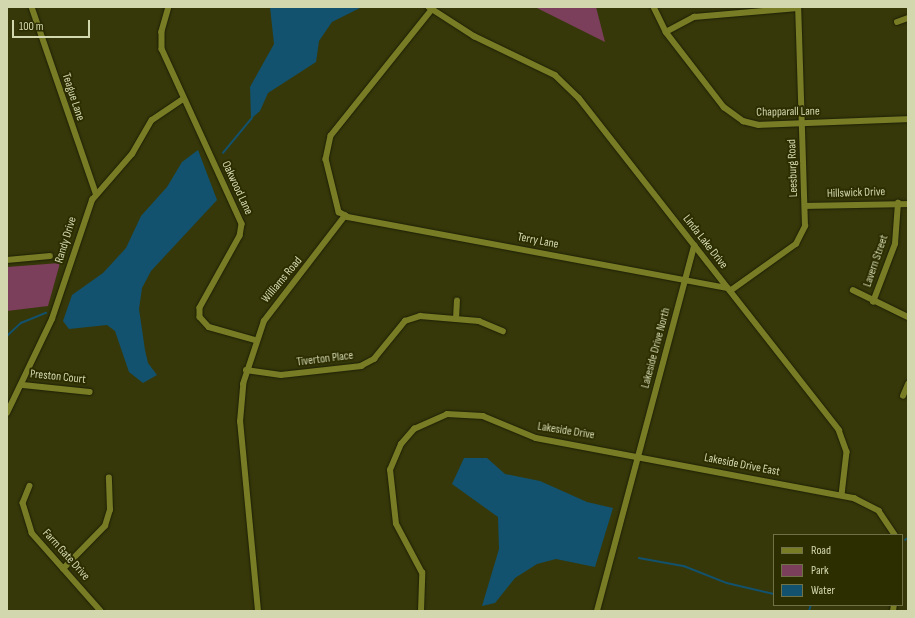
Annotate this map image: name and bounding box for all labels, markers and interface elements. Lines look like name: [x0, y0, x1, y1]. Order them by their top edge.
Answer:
scale bar: [14, 12, 92, 38]
text: 100 m: [19, 19, 44, 34]
street label: Teague Lane: [59, 71, 87, 123]
street label: Chapparall Lane: [756, 104, 820, 120]
street label: Leesburg Road: [785, 139, 801, 197]
street label: Oakwood Lane: [218, 159, 256, 217]
street label: Hillswick Drive: [827, 185, 885, 201]
street label: Linda Lake Drive: [679, 212, 731, 272]
street label: Randy Drive: [52, 215, 80, 265]
street label: Terry Lane: [516, 230, 560, 252]
street label: Lavern Street: [860, 233, 892, 289]
street label: Williams Road: [259, 254, 305, 306]
street label: Lakeside Drive North: [638, 306, 674, 390]
street label: Tiverton Place: [296, 348, 354, 370]
street label: Preston Court: [29, 367, 87, 387]
street label: Lakeside Drive: [536, 419, 596, 443]
street label: Lakeside Drive East: [703, 451, 781, 479]
street label: Farm Gate Drive: [39, 526, 93, 584]
legend: [773, 534, 903, 606]
text: Road: [811, 543, 831, 558]
text: Park: [811, 563, 829, 578]
text: Water: [811, 583, 835, 598]

